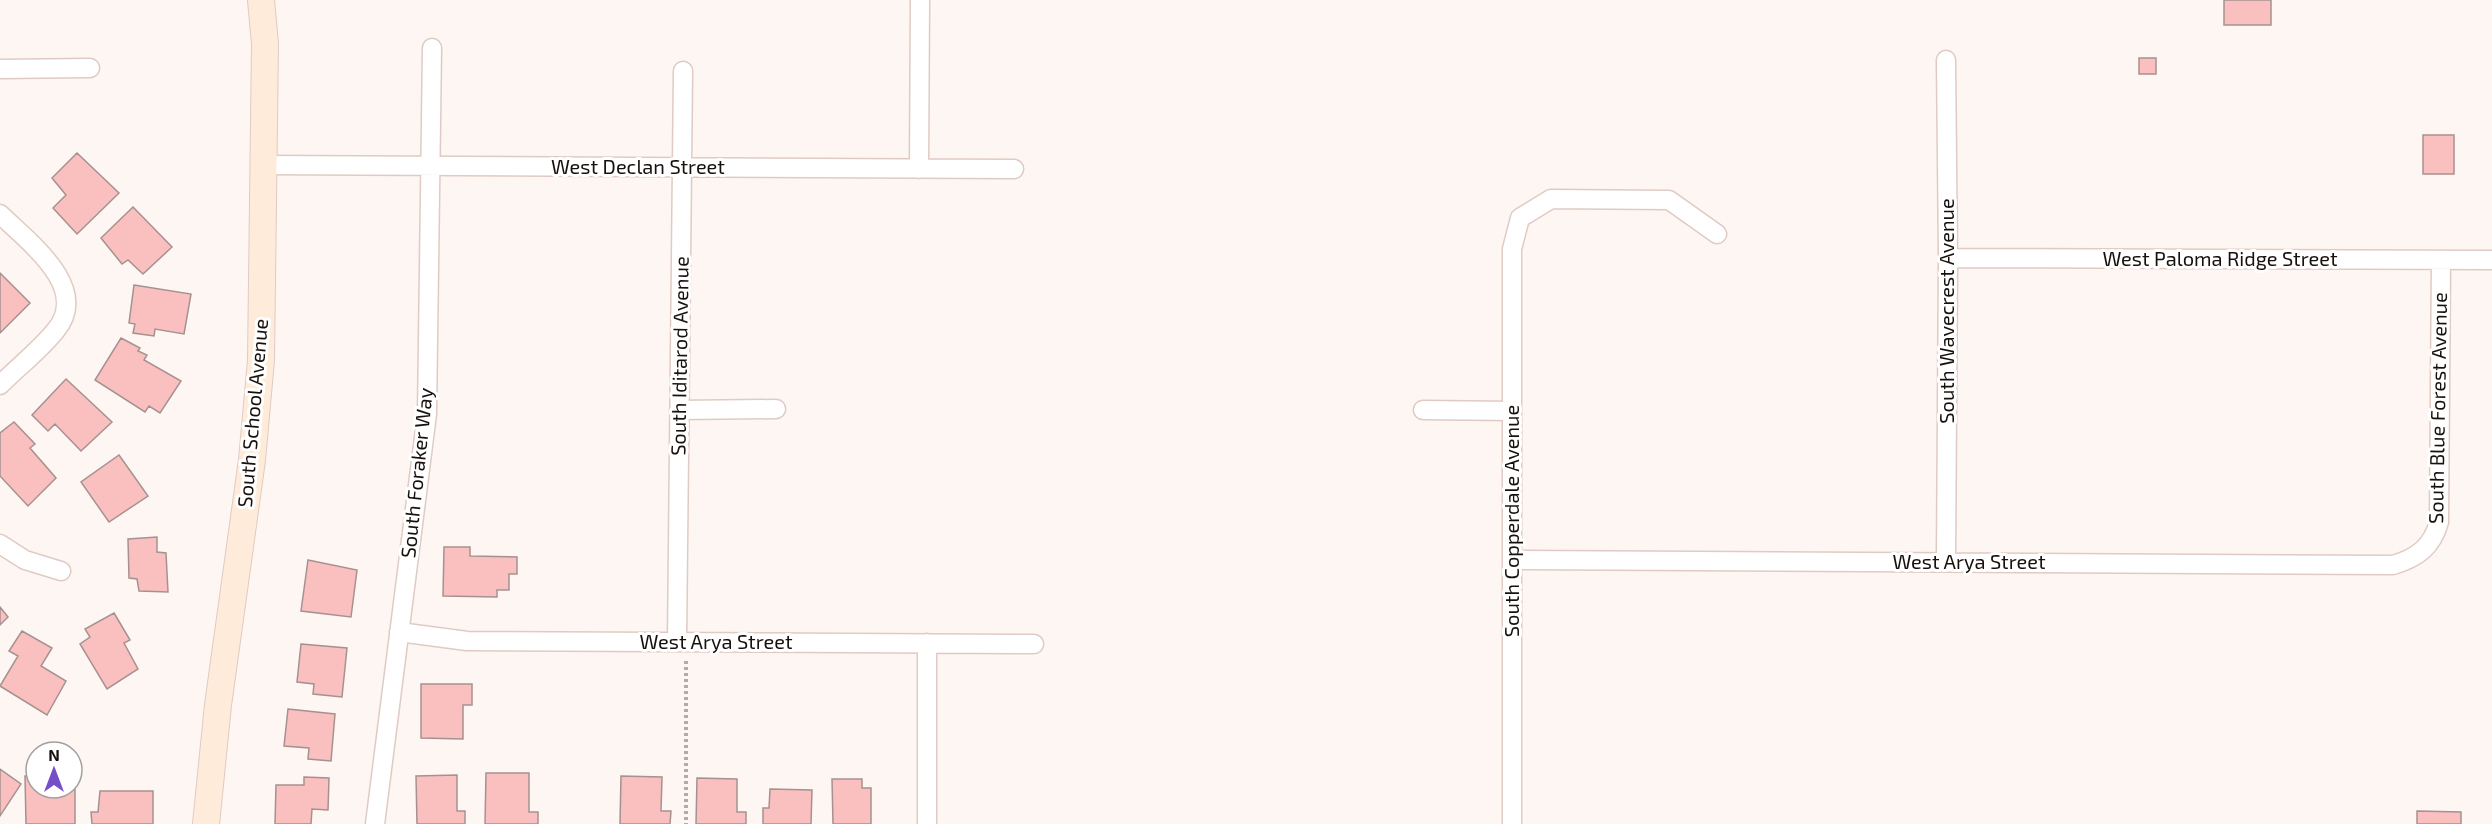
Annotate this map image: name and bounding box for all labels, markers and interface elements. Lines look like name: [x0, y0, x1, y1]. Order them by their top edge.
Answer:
street label: West Declan Street: [551, 154, 725, 178]
street label: South Wavecrest Avenue: [1934, 198, 1958, 424]
street label: West Paloma Ridge Street: [2102, 246, 2338, 270]
street label: South Iditarod Avenue: [665, 256, 693, 456]
street label: South Blue Forest Avenue: [2423, 292, 2451, 524]
street label: South School Avenue: [232, 317, 272, 508]
street label: South Foraker Way: [395, 386, 437, 559]
street label: South Copperdale Avenue: [1499, 405, 1523, 637]
street label: West Arya Street: [1892, 549, 2046, 573]
street label: West Arya Street: [639, 629, 793, 653]
north arrow: [24, 740, 84, 800]
text: N: [48, 745, 60, 764]

